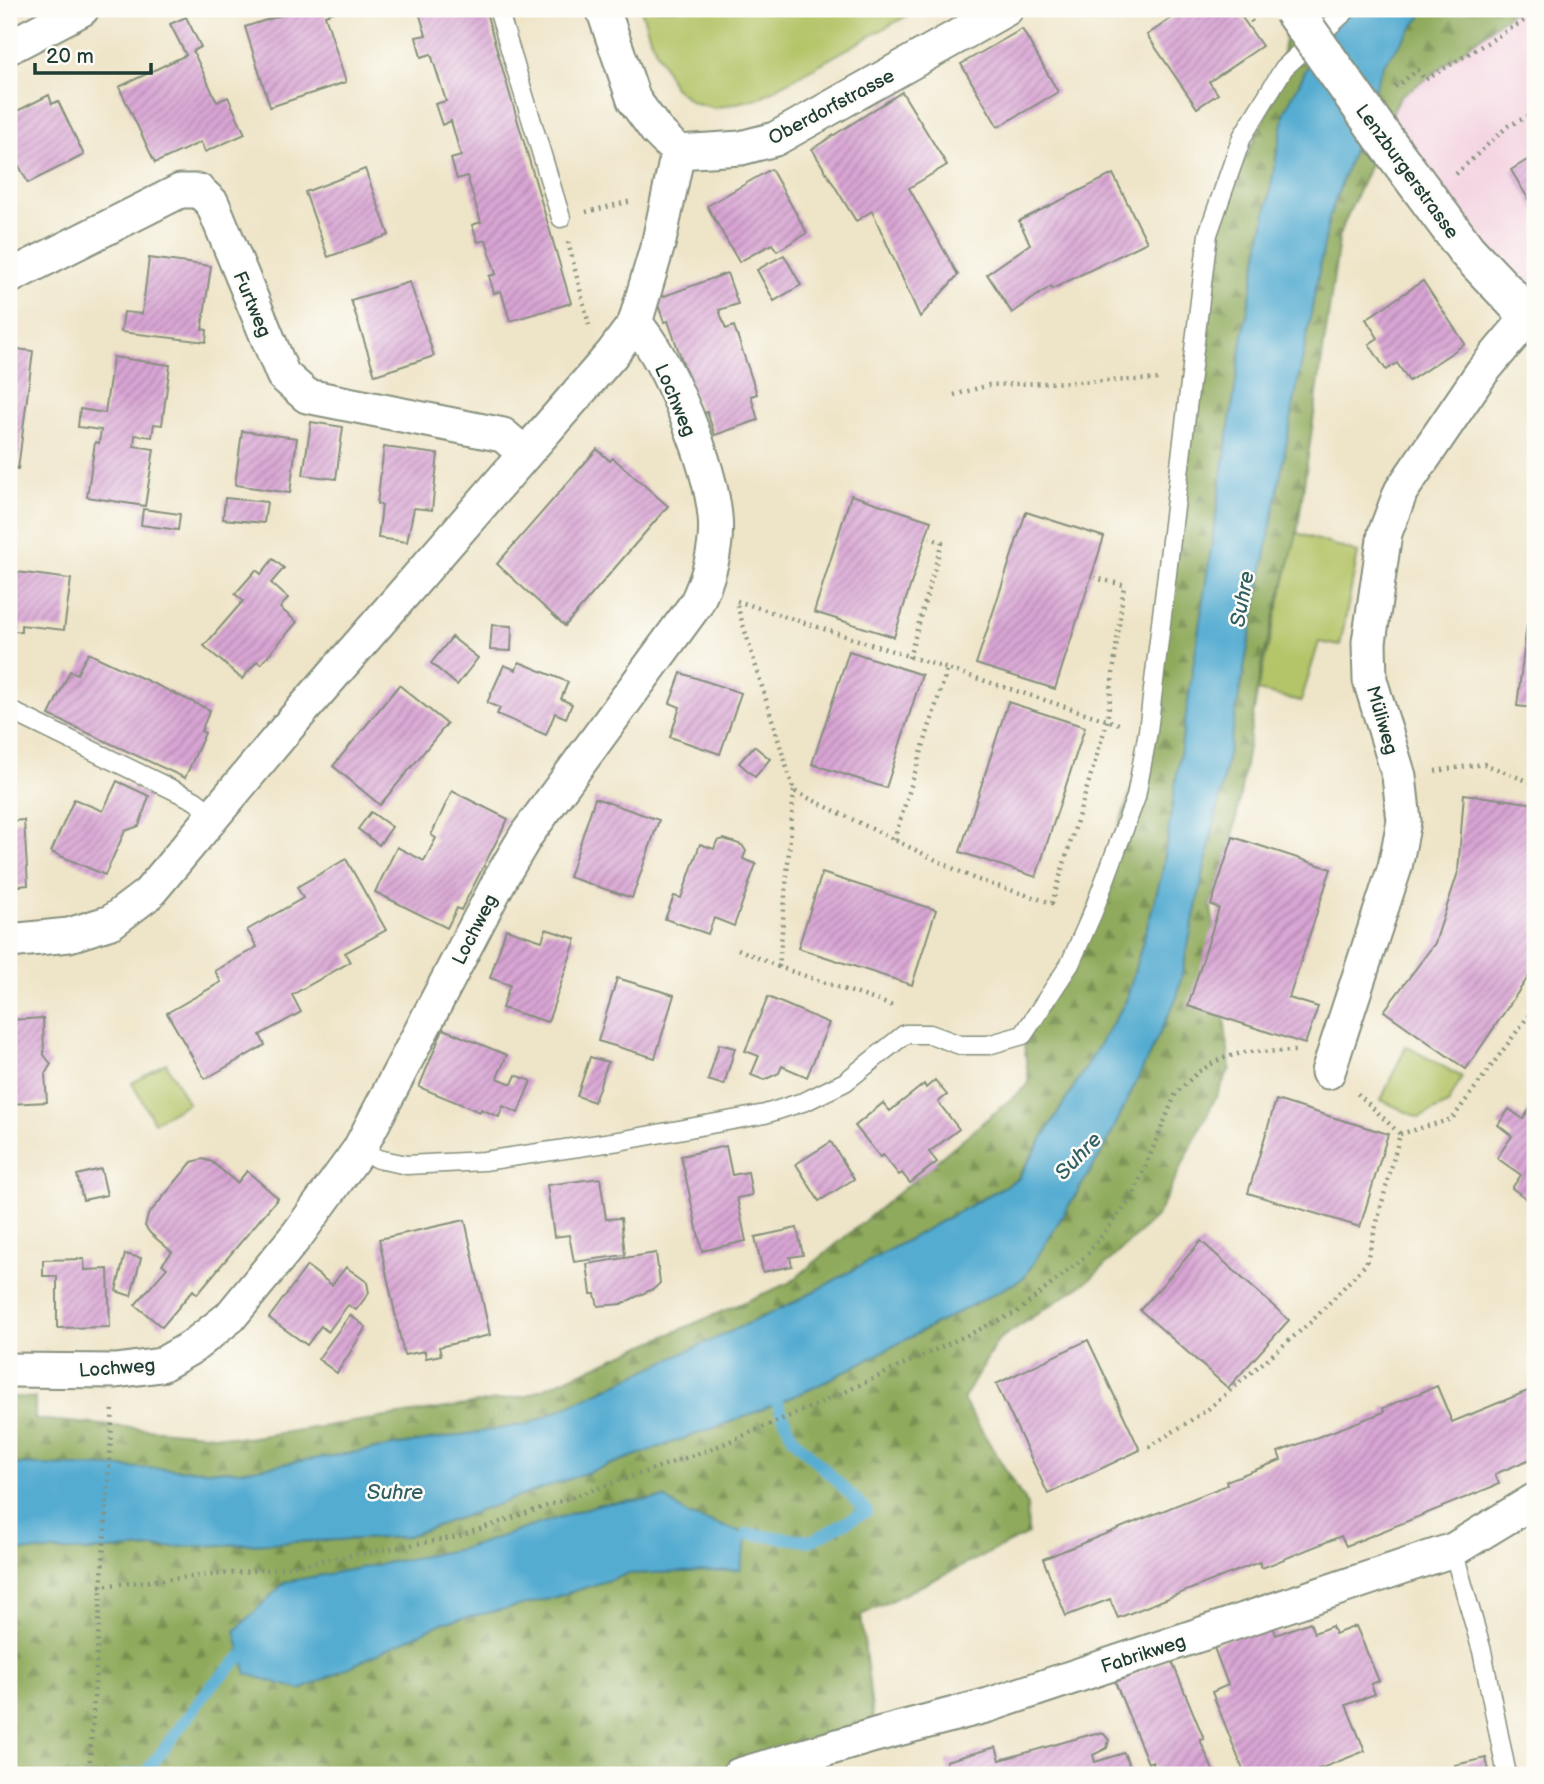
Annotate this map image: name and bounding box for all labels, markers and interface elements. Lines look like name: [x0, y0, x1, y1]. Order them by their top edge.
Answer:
scale bar: [35, 32, 150, 76]
text: 20 m: [46, 44, 94, 69]
street label: Oberdorfstrasse: [765, 64, 899, 150]
street label: Lenzburgerstrasse: [1350, 100, 1463, 244]
street label: Furtweg: [227, 268, 276, 341]
street label: Lochweg: [649, 361, 700, 440]
water label: Suhre: [1225, 569, 1260, 629]
street label: Müliweg: [1361, 683, 1402, 758]
street label: Lochweg: [448, 890, 503, 969]
water label: Suhre: [1050, 1127, 1107, 1185]
street label: Lochweg: [78, 1354, 156, 1383]
water label: Suhre: [367, 1480, 423, 1505]
street label: Fabrikweg: [1098, 1630, 1189, 1679]

